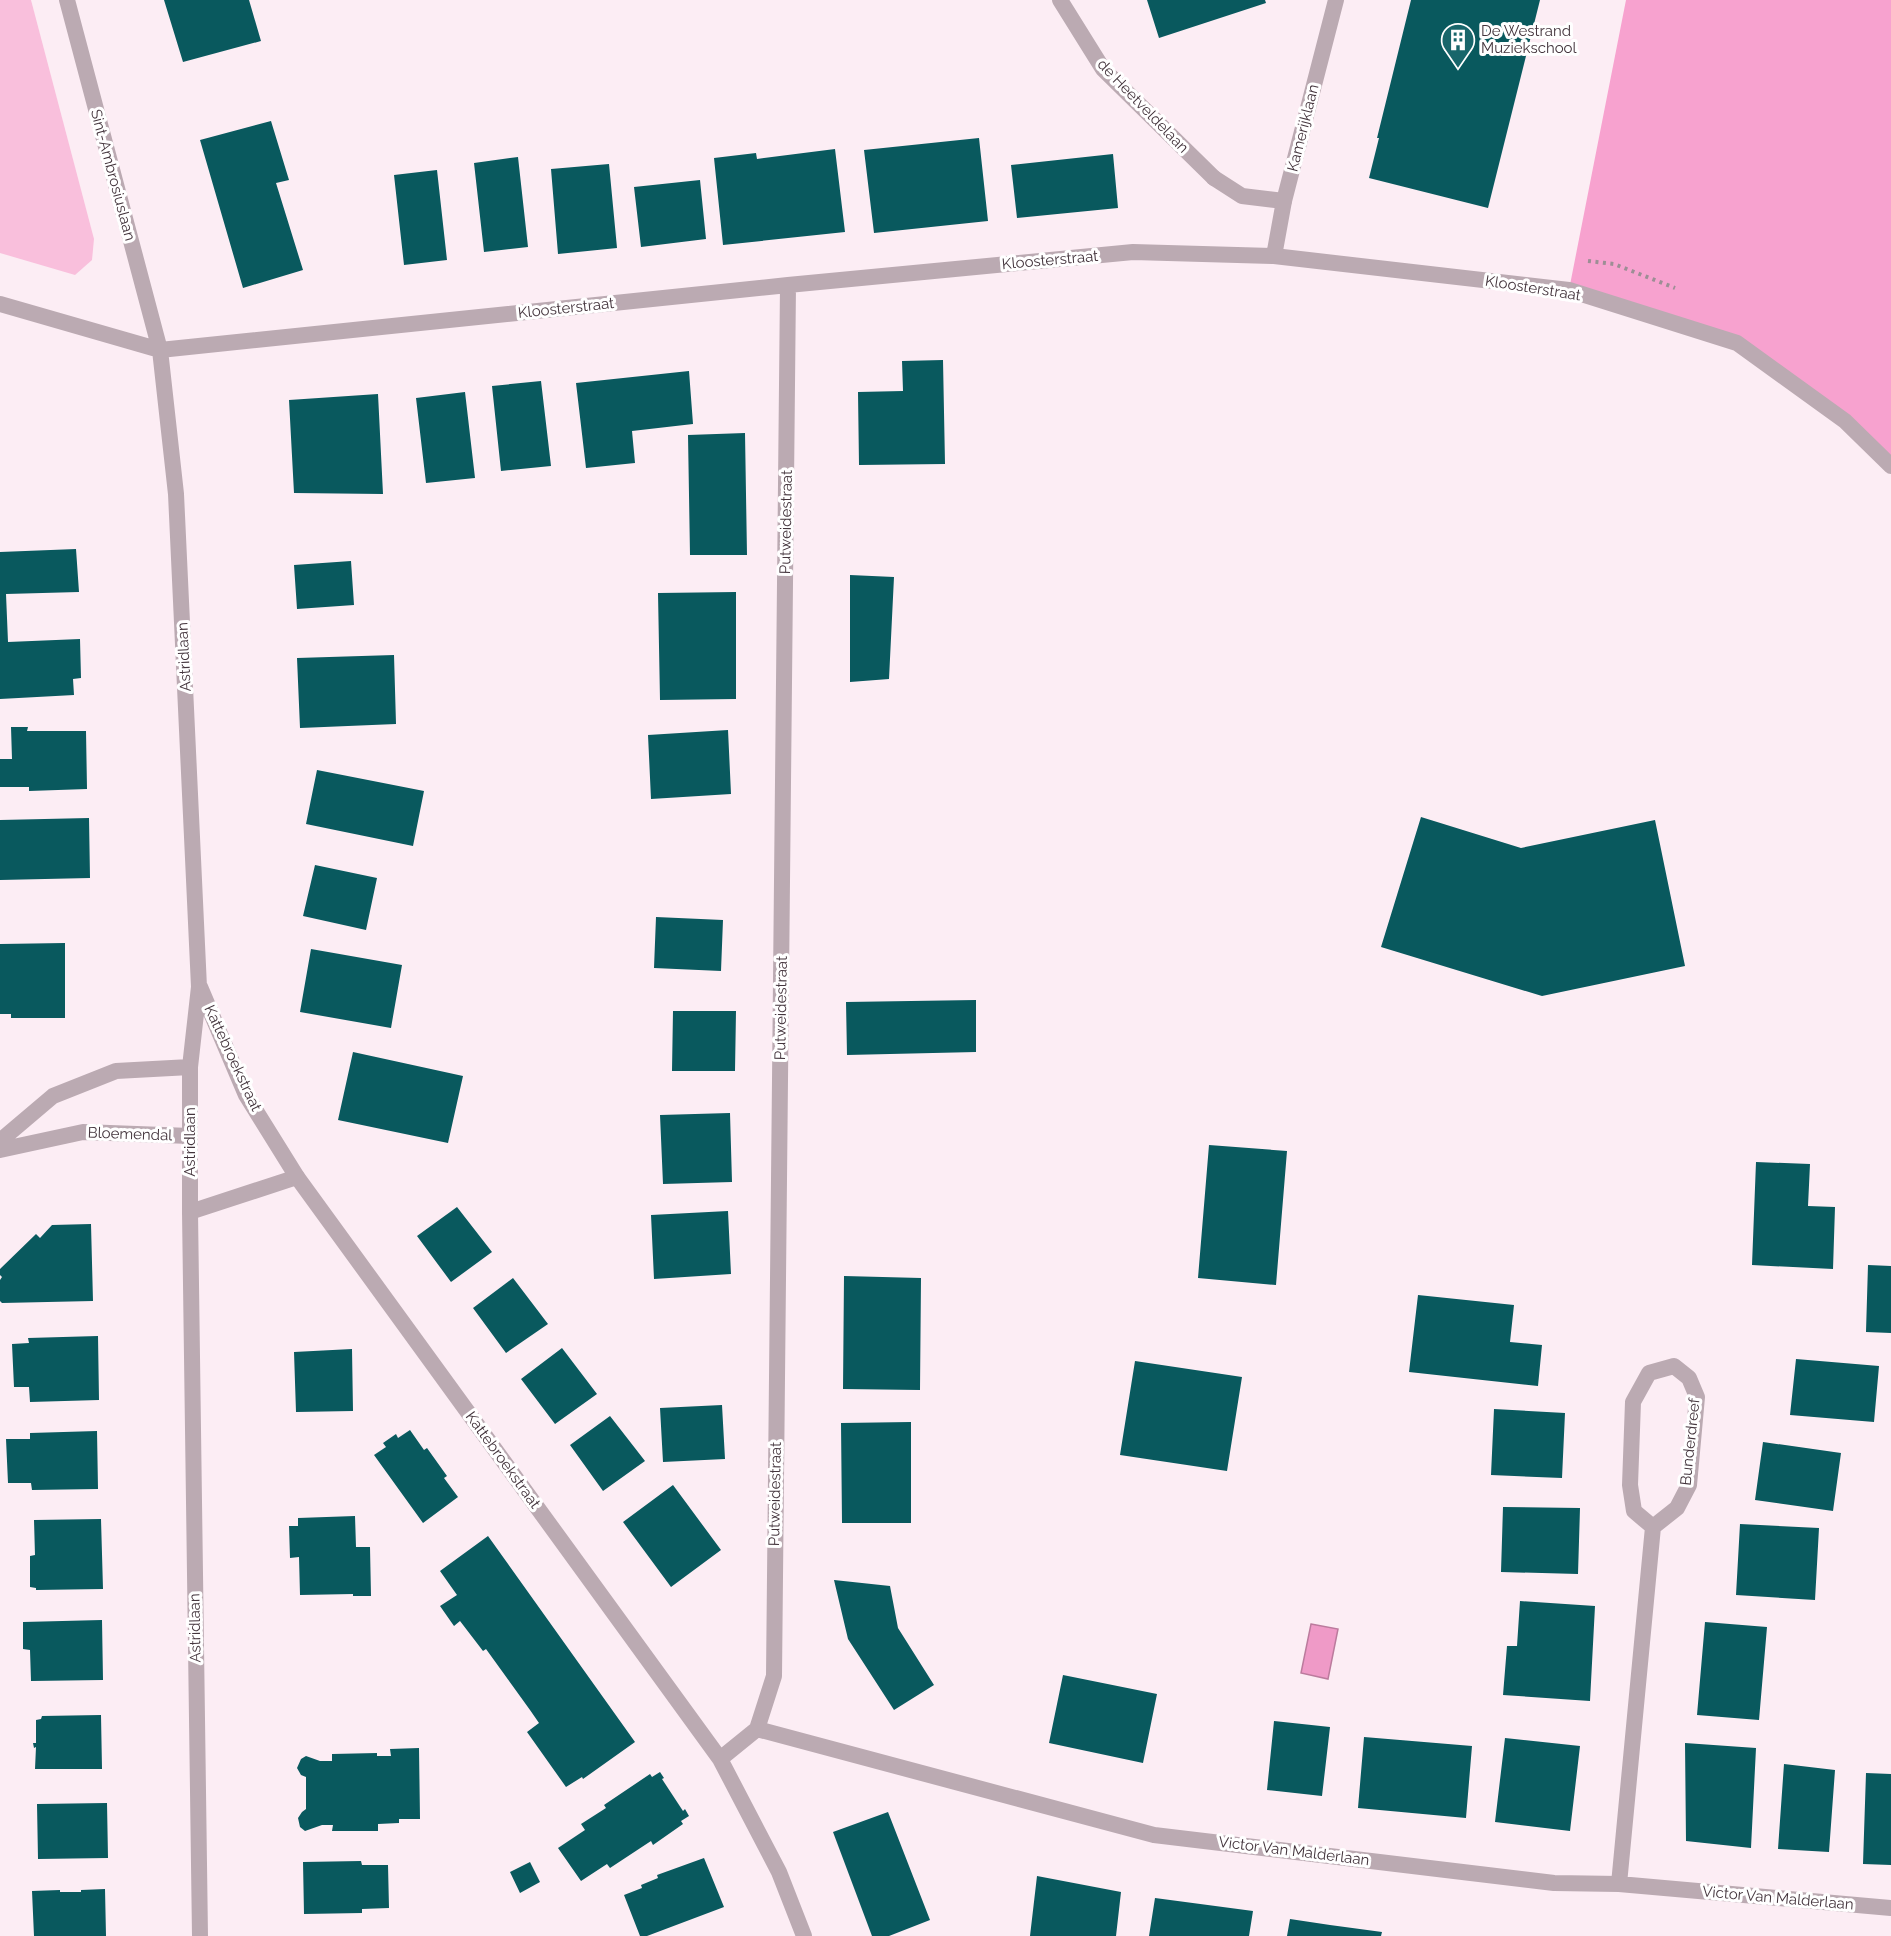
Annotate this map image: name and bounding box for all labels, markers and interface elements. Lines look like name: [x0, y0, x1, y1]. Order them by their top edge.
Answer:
building icon: De Westrand Muziekschool: [1440, 22, 1476, 69]
place label: De Westrand Muziekschool: [1481, 22, 1578, 57]
street label: de Heetveldelaan: [1094, 55, 1192, 157]
street label: Kamerijklaan: [1283, 82, 1323, 174]
street label: Sint-Ambrosiuslaan: [87, 107, 139, 243]
street label: Kloosterstraat: [1001, 247, 1099, 273]
street label: Kloosterstraat: [1484, 272, 1582, 304]
street label: Kloosterstraat: [517, 294, 615, 322]
street label: Putweidestraat: [776, 470, 796, 574]
street label: Astridlaan: [173, 622, 195, 692]
street label: Putweidestraat: [771, 956, 791, 1060]
street label: Kattebroekstraat: [200, 1002, 266, 1114]
street label: Astridlaan: [181, 1107, 199, 1177]
street label: Bloemendal: [87, 1124, 174, 1145]
street label: Bunderdreef: [1676, 1396, 1704, 1487]
street label: Kattebroekstraat: [462, 1408, 544, 1512]
street label: Putweidestraat: [765, 1442, 785, 1546]
street label: Astridlaan: [185, 1593, 205, 1663]
street label: Victor Van Malderlaan: [1218, 1833, 1370, 1869]
street label: Victor Van Malderlaan: [1702, 1882, 1854, 1914]

